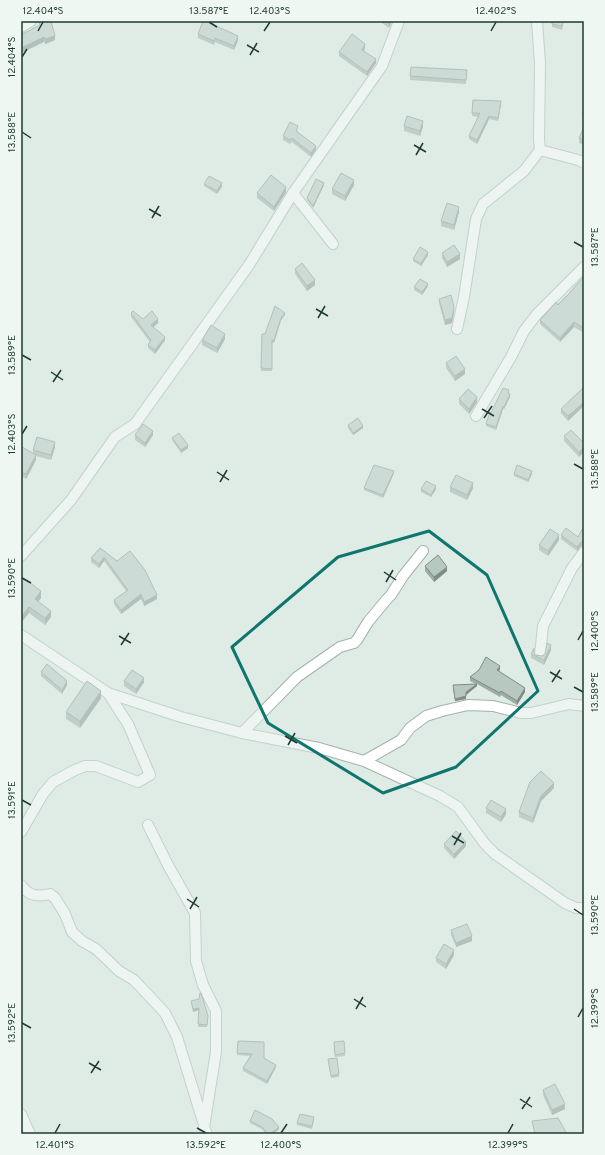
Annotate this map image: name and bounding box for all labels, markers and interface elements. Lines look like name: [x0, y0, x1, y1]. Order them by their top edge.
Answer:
text: 12.404°S: [22, 5, 64, 18]
text: 13.587°E: [189, 5, 229, 18]
text: 12.403°S: [250, 5, 290, 18]
text: 12.402°S: [476, 5, 516, 18]
text: 12.404°S: [6, 36, 19, 78]
text: 13.588°E: [6, 112, 19, 152]
text: 13.587°E: [589, 227, 602, 267]
text: 13.589°E: [6, 335, 19, 375]
text: 12.403°S: [6, 414, 19, 454]
text: 13.588°E: [589, 449, 602, 489]
text: 13.590°E: [6, 558, 19, 598]
text: 12.400°S: [589, 610, 602, 652]
text: 13.589°E: [589, 672, 602, 712]
text: 13.591°E: [6, 781, 19, 819]
text: 13.590°E: [589, 895, 602, 935]
text: 12.399°S: [589, 988, 602, 1028]
text: 13.592°E: [6, 1003, 19, 1043]
text: 12.401°S: [36, 1139, 74, 1152]
text: 13.592°E: [186, 1139, 226, 1152]
text: 12.400°S: [260, 1139, 302, 1152]
text: 12.399°S: [488, 1139, 528, 1152]

